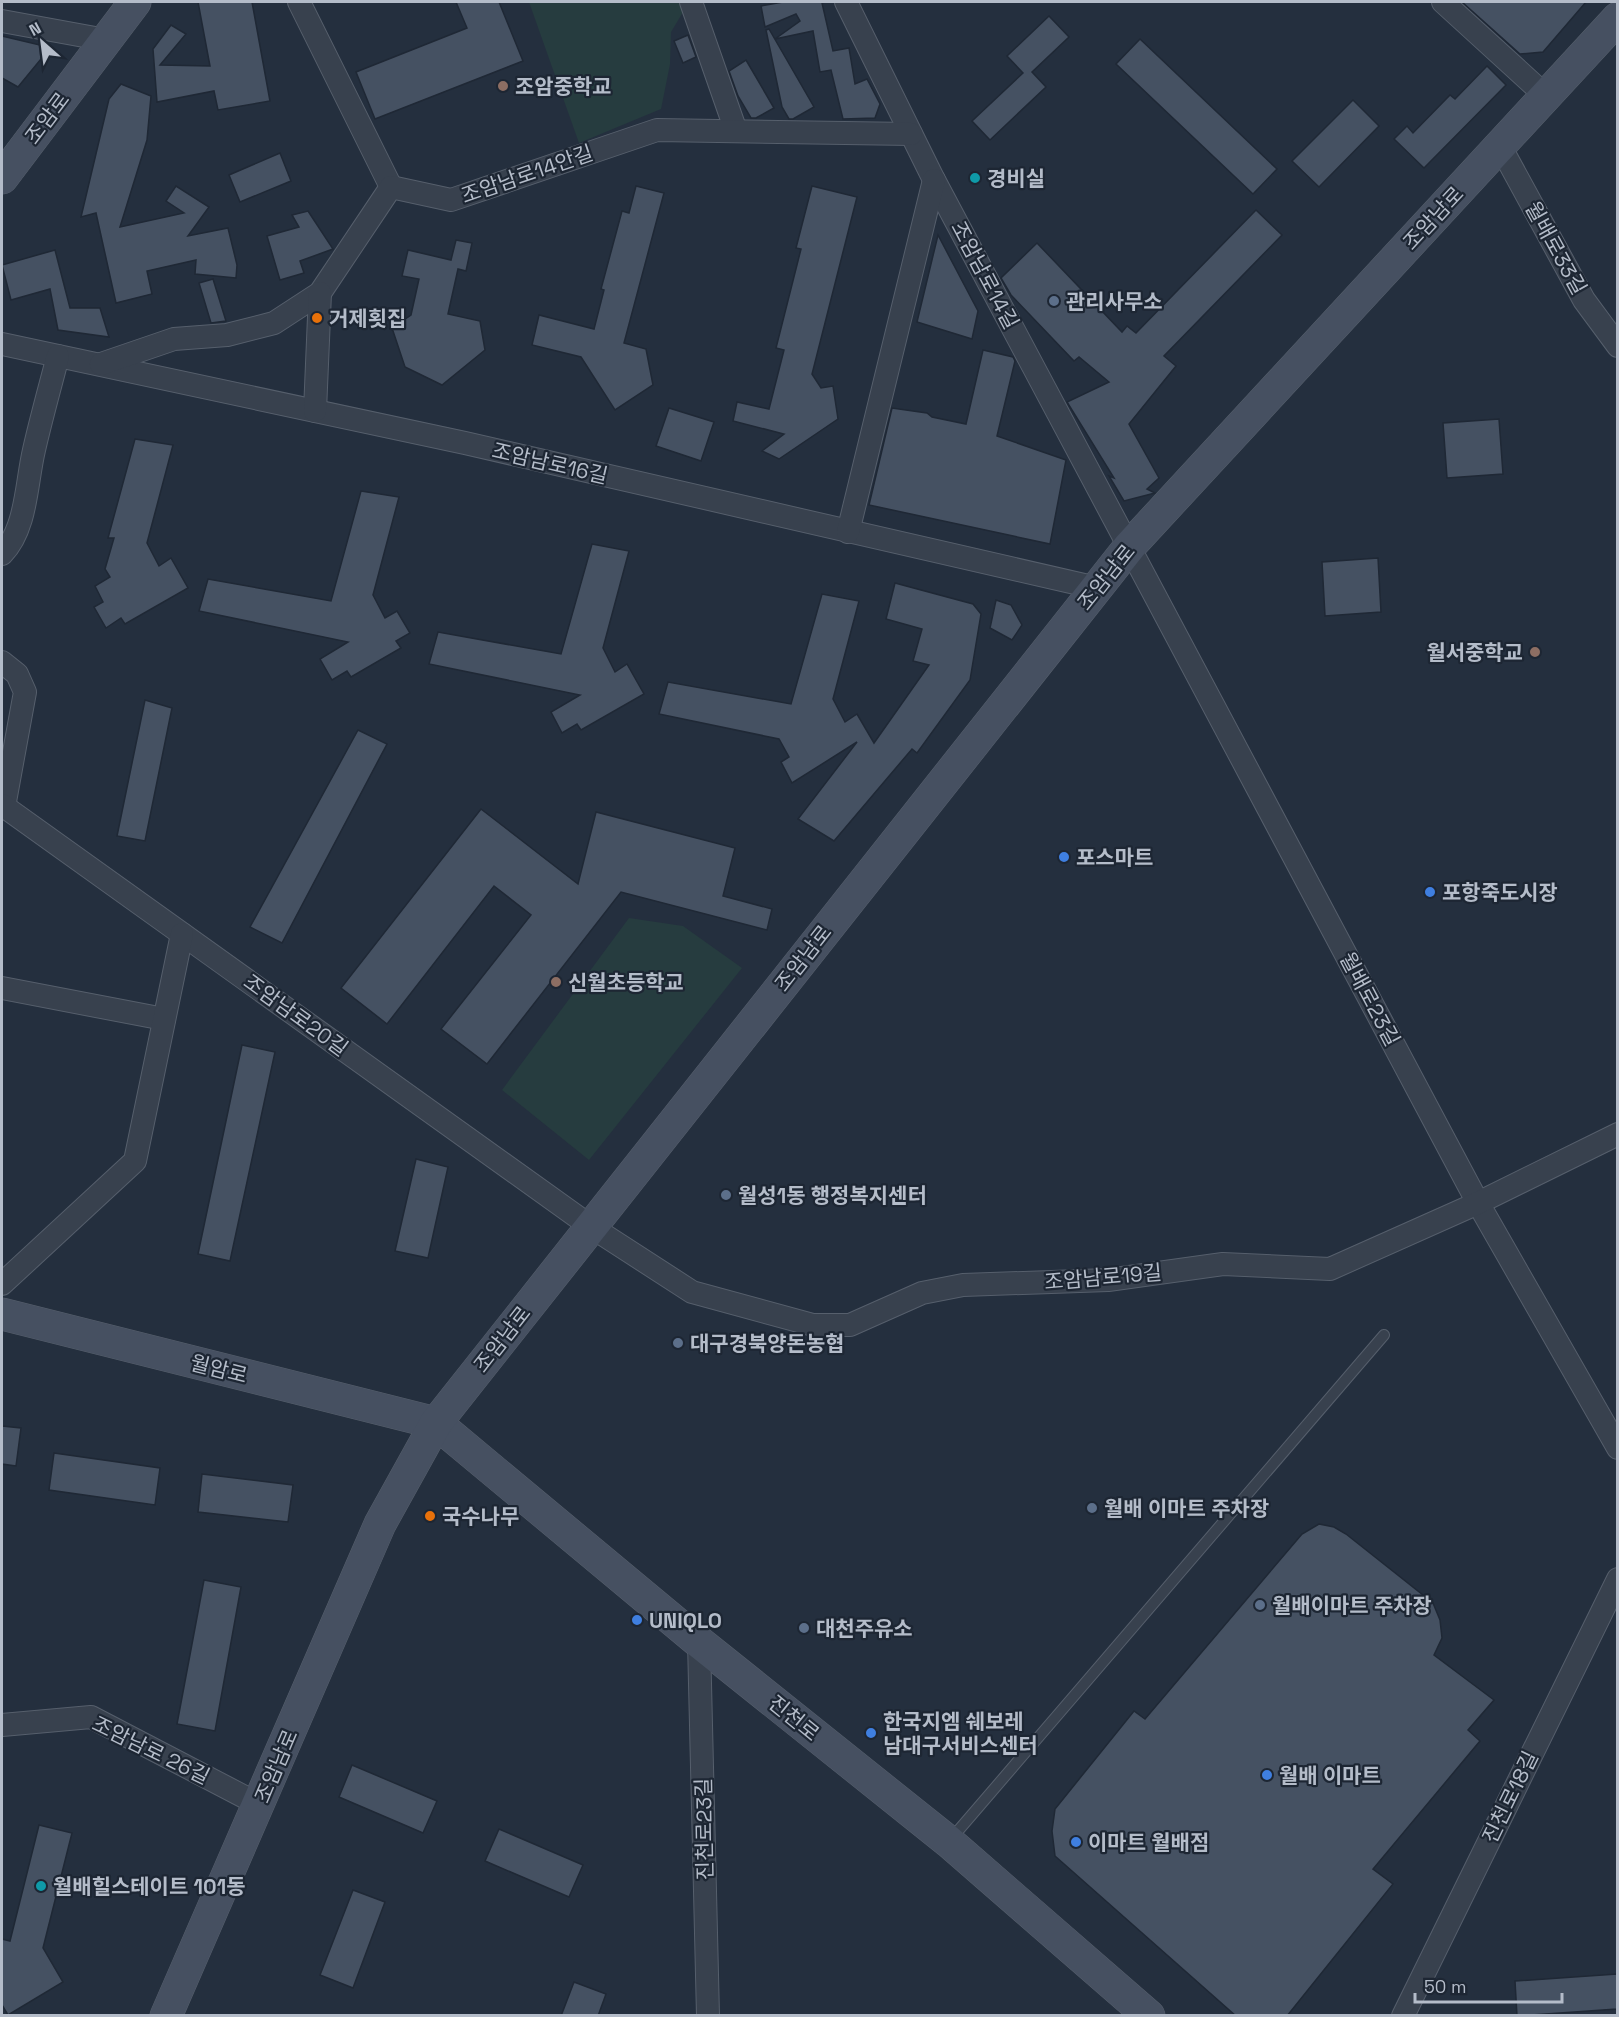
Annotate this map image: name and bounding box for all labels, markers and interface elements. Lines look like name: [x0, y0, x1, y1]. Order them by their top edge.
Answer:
north arrow: [12, 12, 72, 72]
text: N: [26, 17, 45, 41]
place label: 조암중학교: [515, 73, 612, 100]
marker: 조암중학교: [496, 79, 510, 93]
street label: 조암로: [19, 87, 75, 149]
street label: 조암남로14안길: [457, 139, 597, 209]
place label: 경비실: [987, 165, 1045, 192]
marker: 경비실: [968, 171, 982, 185]
street label: 조암남로: [1397, 181, 1469, 255]
street label: 월배로33길: [1519, 197, 1593, 299]
street label: 조암남로14길: [945, 216, 1025, 334]
place label: 관리사무소: [1066, 288, 1163, 315]
marker: 관리사무소: [1047, 294, 1061, 308]
place label: 거제횟집: [329, 305, 406, 332]
marker: 거제횟집: [310, 311, 324, 325]
street label: 조암남로16길: [489, 437, 611, 489]
street label: 조암남로: [1071, 538, 1141, 616]
place label: 월서중학교: [1426, 639, 1523, 666]
marker: 월서중학교: [1528, 645, 1542, 659]
place label: 포스마트: [1076, 844, 1153, 871]
marker: 포스마트: [1057, 850, 1071, 864]
place label: 포항죽도시장: [1442, 879, 1558, 906]
marker: 포항죽도시장: [1423, 885, 1437, 899]
street label: 조암남로: [769, 919, 837, 997]
street label: 월배로23길: [1334, 947, 1406, 1051]
street label: 조암남로20길: [238, 968, 354, 1062]
place label: 신월초등학교: [568, 969, 684, 996]
marker: 신월초등학교: [549, 975, 563, 989]
place label: 월성1동 행정복지센터: [738, 1182, 927, 1209]
marker: 월성1동 행정복지센터: [719, 1188, 733, 1202]
street label: 조암남로19길: [1043, 1258, 1163, 1296]
street label: 조암남로: [468, 1300, 536, 1378]
place label: 대구경북양돈농협: [690, 1330, 845, 1357]
marker: 대구경북양돈농협: [671, 1336, 685, 1350]
street label: 월암로: [188, 1349, 250, 1389]
place label: 월배 이마트 주차장: [1104, 1495, 1269, 1522]
marker: 월배 이마트 주차장: [1085, 1501, 1099, 1515]
place label: 국수나무: [442, 1503, 519, 1530]
marker: 국수나무: [423, 1509, 437, 1523]
place label: 월배이마트 주차장: [1272, 1592, 1432, 1619]
marker: 월배이마트 주차장: [1253, 1598, 1267, 1612]
place label: UNIQLO: [649, 1607, 722, 1634]
marker: UNIQLO: [630, 1613, 644, 1627]
place label: 대천주유소: [816, 1615, 913, 1642]
marker: 대천주유소: [797, 1621, 811, 1635]
street label: 진천로: [763, 1689, 825, 1747]
place label: 한국지엠 쉐보레 남대구서비스센터: [883, 1708, 1038, 1759]
street label: 조암남로 26길: [88, 1710, 214, 1790]
street label: 조암남로: [248, 1725, 304, 1807]
marker: 한국지엠 쉐보레 남대구서비스센터: [864, 1726, 878, 1740]
street label: 진천로18길: [1476, 1747, 1544, 1847]
place label: 월배 이마트: [1279, 1762, 1381, 1789]
marker: 월배 이마트: [1260, 1768, 1274, 1782]
street label: 진천로23길: [690, 1777, 718, 1881]
place label: 이마트 월배점: [1088, 1829, 1209, 1856]
marker: 이마트 월배점: [1069, 1835, 1083, 1849]
place label: 월배힐스테이트 101동: [53, 1873, 246, 1900]
marker: 월배힐스테이트 101동: [34, 1879, 48, 1893]
scale bar: [1415, 1966, 1562, 2004]
text: 50 m: [1424, 1975, 1466, 1998]

